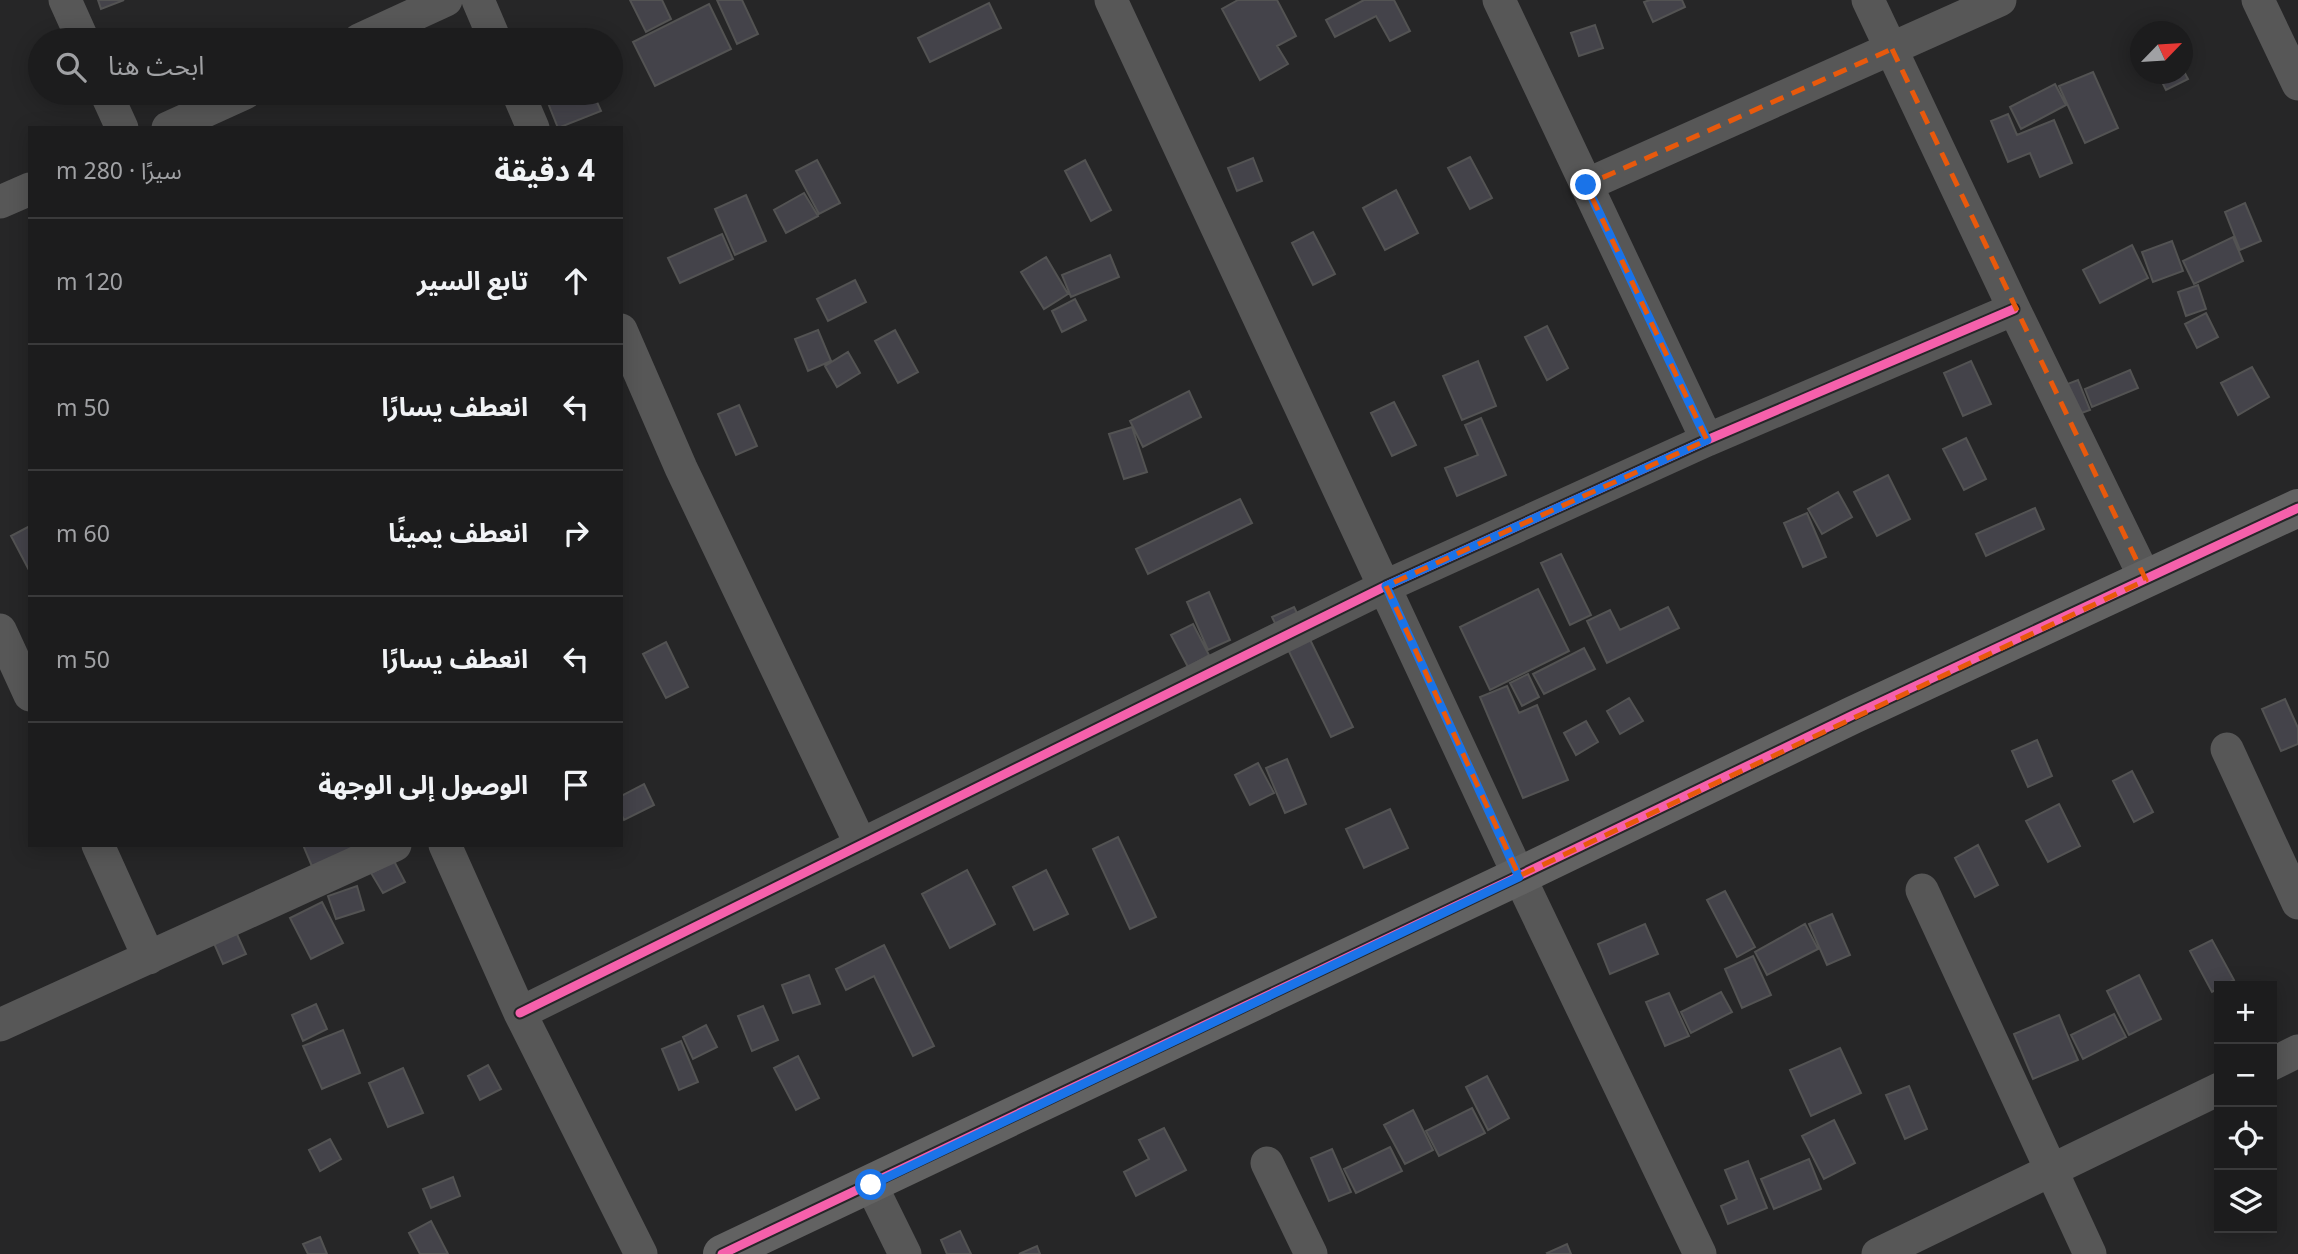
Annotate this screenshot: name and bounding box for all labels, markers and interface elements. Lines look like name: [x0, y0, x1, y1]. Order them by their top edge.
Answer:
north arrow: [2130, 21, 2193, 84]
search box: [28, 28, 623, 105]
text: ابحث هنا: [108, 47, 204, 83]
icon: search: [52, 48, 90, 86]
text: 4 دقيقة: [495, 149, 595, 190]
text: سيرًا · 280 m: [56, 154, 182, 186]
route end: [1570, 169, 1601, 200]
text: تابع السير: [417, 262, 528, 298]
icon: ahead: [557, 262, 595, 300]
text: 120 m: [56, 265, 123, 297]
text: انعطف يسارًا: [382, 388, 528, 424]
icon: left: [557, 388, 595, 426]
text: 50 m: [56, 391, 110, 423]
text: انعطف يمينًا: [388, 514, 528, 550]
icon: right: [557, 514, 595, 552]
text: 60 m: [56, 517, 110, 549]
text: انعطف يسارًا: [382, 640, 528, 676]
icon: left: [557, 640, 595, 678]
text: 50 m: [56, 643, 110, 675]
text: الوصول إلى الوجهة: [318, 766, 528, 802]
icon: arrive: [557, 766, 595, 804]
map controls: [2214, 981, 2277, 1233]
button: +: [2214, 981, 2277, 1044]
button: −: [2214, 1044, 2277, 1107]
button: locate: [2214, 1107, 2277, 1170]
route start: [855, 1169, 886, 1200]
button: layers: [2214, 1170, 2277, 1233]

